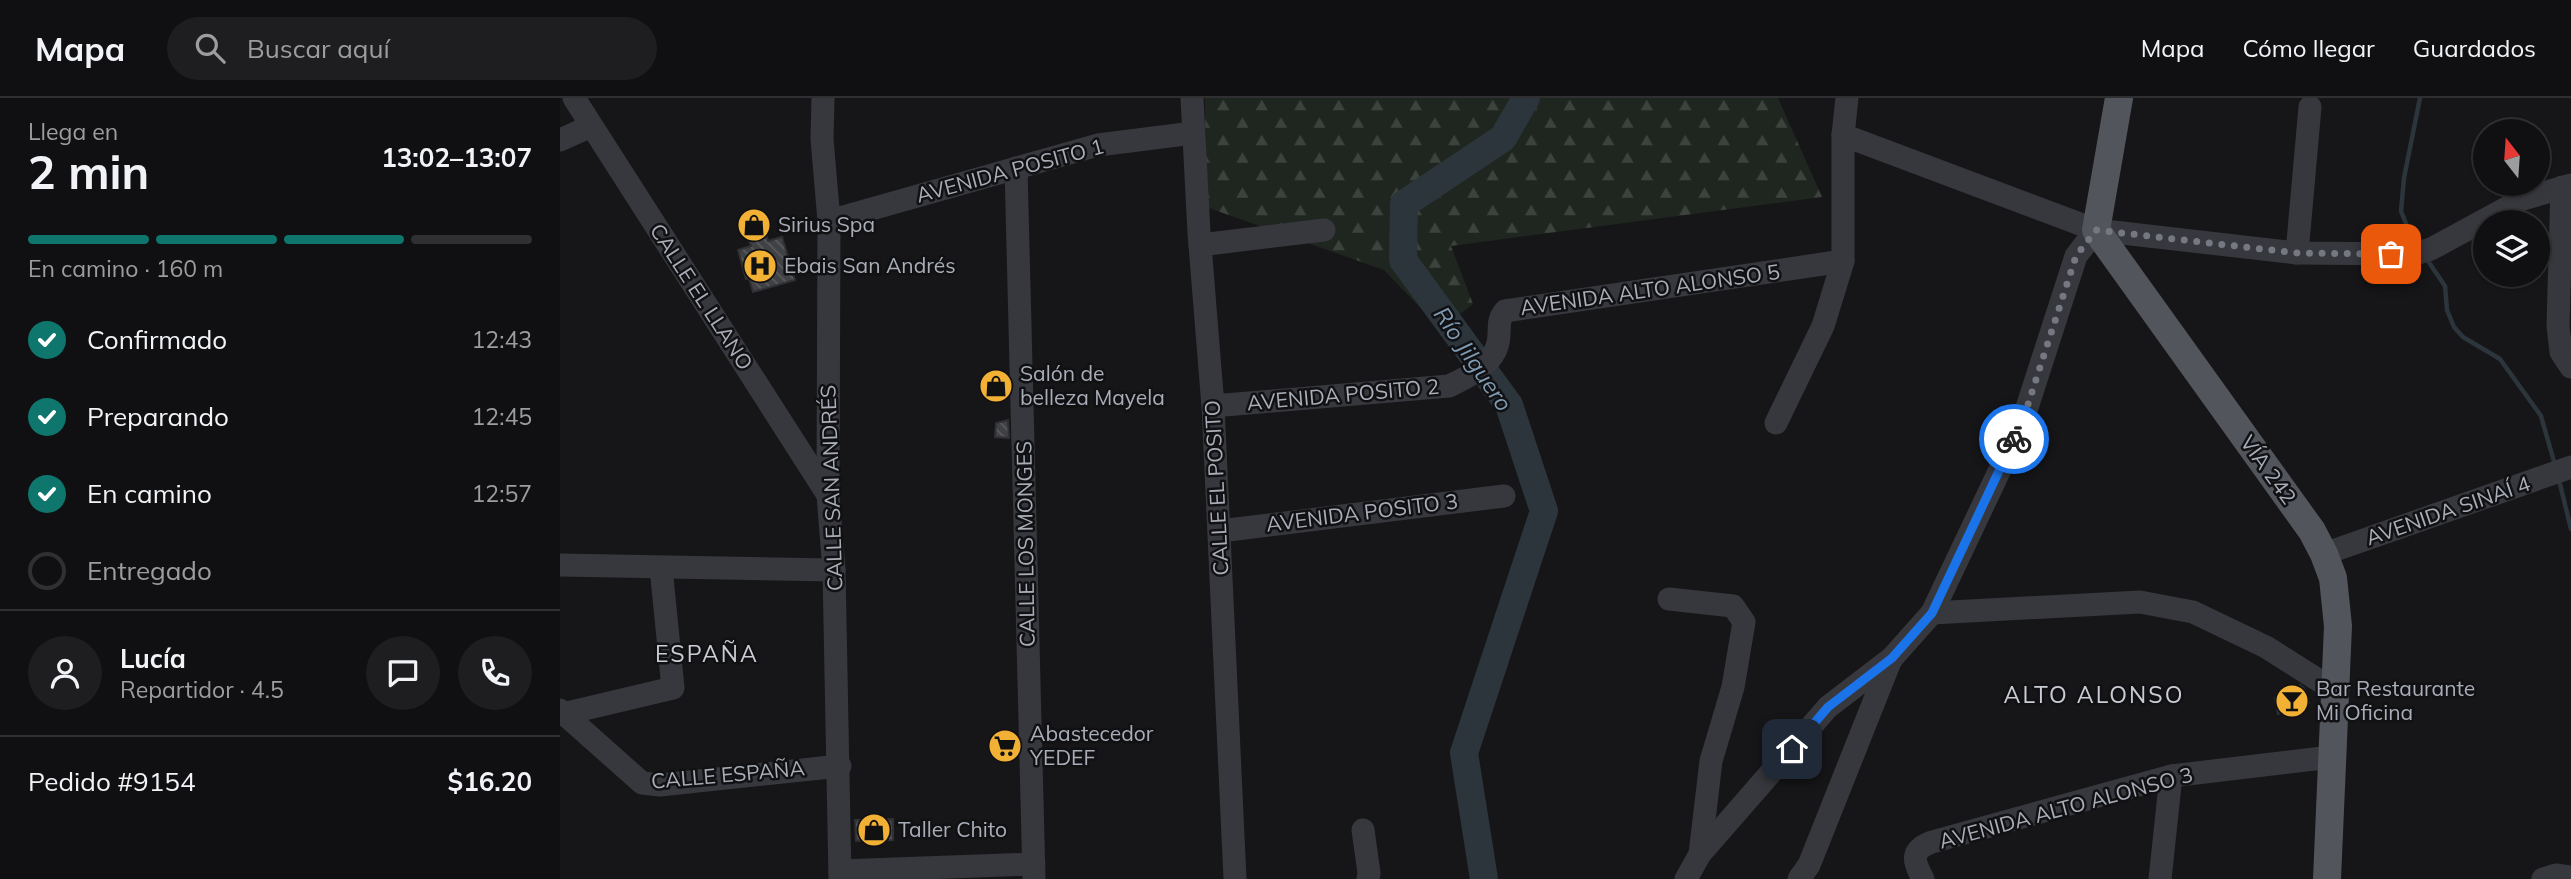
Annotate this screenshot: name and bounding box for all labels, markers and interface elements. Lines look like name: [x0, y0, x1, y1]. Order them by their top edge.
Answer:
search box: [167, 17, 657, 80]
text: Mapa: [35, 28, 125, 69]
icon: search: [191, 29, 229, 67]
text: Buscar aquí: [247, 32, 390, 65]
text: Mapa: [2141, 33, 2204, 63]
text: Cómo llegar: [2242, 33, 2375, 63]
text: Guardados: [2413, 33, 2536, 63]
text: Llega en: [28, 117, 118, 146]
north arrow: [2473, 119, 2550, 196]
map controls: [2473, 119, 2550, 287]
street label: AVENIDA POSITO 1: [913, 132, 1106, 208]
text: 13:02–13:07: [381, 141, 532, 174]
text: 2 min: [28, 143, 149, 201]
shop icon: Sirius Spa: [735, 206, 773, 244]
button: layers: [2473, 210, 2550, 287]
place label: Sirius Spa: [778, 211, 875, 237]
street label: CALLE EL LLANO: [645, 218, 759, 374]
pin: [2361, 224, 2421, 284]
icon: bag: [2372, 235, 2410, 273]
hospital icon: Ebais San Andrés: [741, 247, 779, 285]
place label: Ebais San Andrés: [784, 252, 956, 278]
text: En camino · 160 m: [28, 254, 223, 283]
street label: AVENIDA ALTO ALONSO 5: [1518, 258, 1781, 320]
water label: Río Jilguero: [1428, 301, 1519, 417]
icon: check: [28, 321, 66, 359]
text: Confirmado: [87, 323, 227, 356]
text: 12:43: [472, 325, 532, 354]
place label: Salón de belleza Mayela: [1020, 360, 1165, 410]
shop icon: Salón de belleza Mayela: [977, 367, 1015, 405]
street label: AVENIDA POSITO 2: [1246, 373, 1440, 415]
street label: CALLE SAN ANDRÉS: [814, 384, 848, 592]
icon: check: [28, 398, 66, 436]
text: Preparando: [87, 400, 229, 433]
street label: CALLE EL POSITO: [1198, 400, 1234, 576]
text: 12:45: [472, 402, 532, 431]
courier: [1979, 404, 2049, 474]
icon: bike: [1995, 420, 2033, 458]
street label: VÍA 242: [2235, 430, 2302, 509]
street label: CALLE LOS MONGES: [1010, 441, 1040, 647]
street label: AVENIDA SINAÍ 4: [2362, 470, 2534, 550]
icon: check: [28, 475, 66, 513]
text: En camino: [87, 477, 212, 510]
text: 12:57: [472, 479, 532, 508]
street label: AVENIDA POSITO 3: [1264, 487, 1459, 537]
text: Entregado: [87, 554, 212, 587]
button: person: [28, 636, 102, 710]
button: chat: [366, 636, 440, 710]
button: phone: [458, 636, 532, 710]
district label: ESPAÑA: [655, 639, 759, 668]
text: Lucía: [120, 642, 186, 675]
text: Repartidor · 4.5: [120, 675, 284, 704]
place label: Bar Restaurante Mi Oficina: [2316, 675, 2475, 725]
district label: ALTO ALONSO: [2004, 680, 2184, 709]
bar icon: Bar Restaurante Mi Oficina: [2273, 682, 2311, 720]
pin: [1762, 719, 1822, 779]
place label: Abastecedor YEDEF: [1029, 720, 1154, 770]
supermarket icon: Abastecedor YEDEF: [986, 727, 1024, 765]
icon: home: [1773, 730, 1811, 768]
street label: CALLE ESPAÑA: [650, 754, 806, 794]
street label: AVENIDA ALTO ALONSO 3: [1936, 761, 2196, 853]
text: Pedido #9154: [28, 765, 196, 798]
text: $16.20: [448, 765, 532, 798]
shop icon: Taller Chito: [855, 811, 893, 849]
place label: Taller Chito: [898, 816, 1007, 842]

